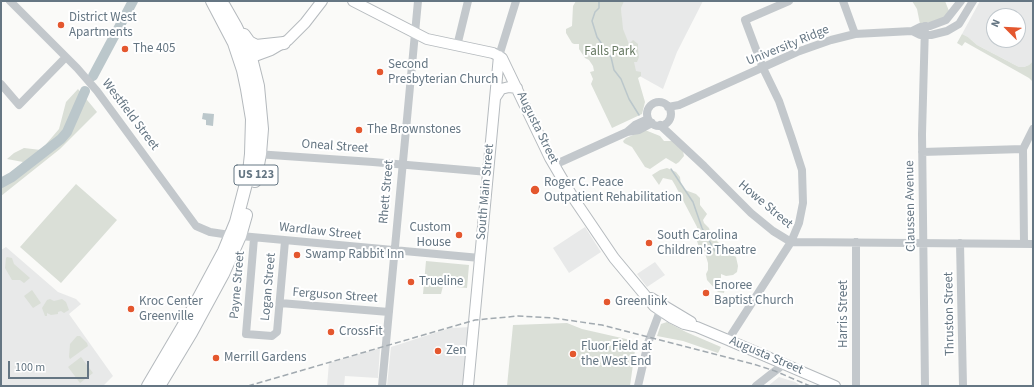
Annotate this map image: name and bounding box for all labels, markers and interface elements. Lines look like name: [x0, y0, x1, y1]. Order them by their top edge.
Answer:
north arrow: [986, 8, 1026, 48]
place label: District West Apartments: [69, 10, 137, 41]
text: N: [987, 17, 1004, 30]
marker: District West Apartments: [56, 20, 66, 30]
street label: University Ridge: [744, 22, 832, 70]
place label: The 405: [133, 41, 175, 57]
marker: The 405: [120, 44, 130, 54]
park label: Falls Park: [584, 44, 636, 60]
place label: Second Presbyterian Church: [388, 57, 498, 88]
marker: Second Presbyterian Church: [375, 67, 385, 77]
street label: Westfield Street: [98, 76, 162, 154]
street label: Augusta Street: [513, 89, 561, 167]
place label: The Brownstones: [367, 122, 461, 138]
marker: The Brownstones: [354, 125, 364, 135]
street label: Oneal Street: [301, 137, 369, 157]
street label: South Main Street: [474, 143, 498, 241]
street label: Rhett Street: [376, 159, 398, 225]
street label: Claussen Avenue: [902, 160, 920, 252]
road number: US 123: [234, 165, 278, 185]
place label: Roger C. Peace Outpatient Rehabilitation: [544, 175, 682, 206]
street label: Howe Street: [735, 178, 795, 232]
marker: Roger C. Peace Outpatient Rehabilitation: [529, 184, 541, 196]
street label: Wardlaw Street: [278, 220, 362, 244]
place label: Custom House: [409, 220, 451, 251]
place label: South Carolina Children's Theatre: [657, 228, 756, 259]
marker: Custom House: [454, 230, 464, 240]
marker: South Carolina Children's Theatre: [644, 238, 654, 248]
place label: Swamp Rabbit Inn: [305, 247, 404, 263]
street label: Payne Street: [227, 250, 249, 320]
marker: Swamp Rabbit Inn: [292, 250, 302, 260]
street label: Logan Street: [258, 252, 280, 322]
street label: Thruston Street: [941, 272, 959, 356]
place label: Trueline: [419, 274, 463, 290]
marker: Trueline: [406, 277, 416, 287]
place label: Enoree Baptist Church: [714, 278, 794, 309]
street label: Harris Street: [836, 280, 852, 348]
street label: Ferguson Street: [292, 285, 378, 307]
marker: Enoree Baptist Church: [701, 288, 711, 298]
place label: Kroc Center Greenville: [139, 294, 203, 325]
place label: Greenlink: [615, 294, 667, 310]
marker: Greenlink: [602, 297, 612, 307]
marker: Kroc Center Greenville: [126, 304, 136, 314]
place label: CrossFit: [339, 324, 383, 340]
marker: CrossFit: [326, 327, 336, 337]
street label: Augusta Street: [727, 333, 805, 379]
place label: Fluor Field at the West End: [581, 339, 652, 370]
place label: Zen: [446, 343, 466, 359]
marker: Zen: [433, 346, 443, 356]
marker: Fluor Field at the West End: [568, 349, 578, 359]
place label: Merrill Gardens: [224, 350, 307, 366]
scale bar: [10, 353, 91, 379]
marker: Merrill Gardens: [211, 353, 221, 363]
text: 100 m: [15, 359, 45, 376]

